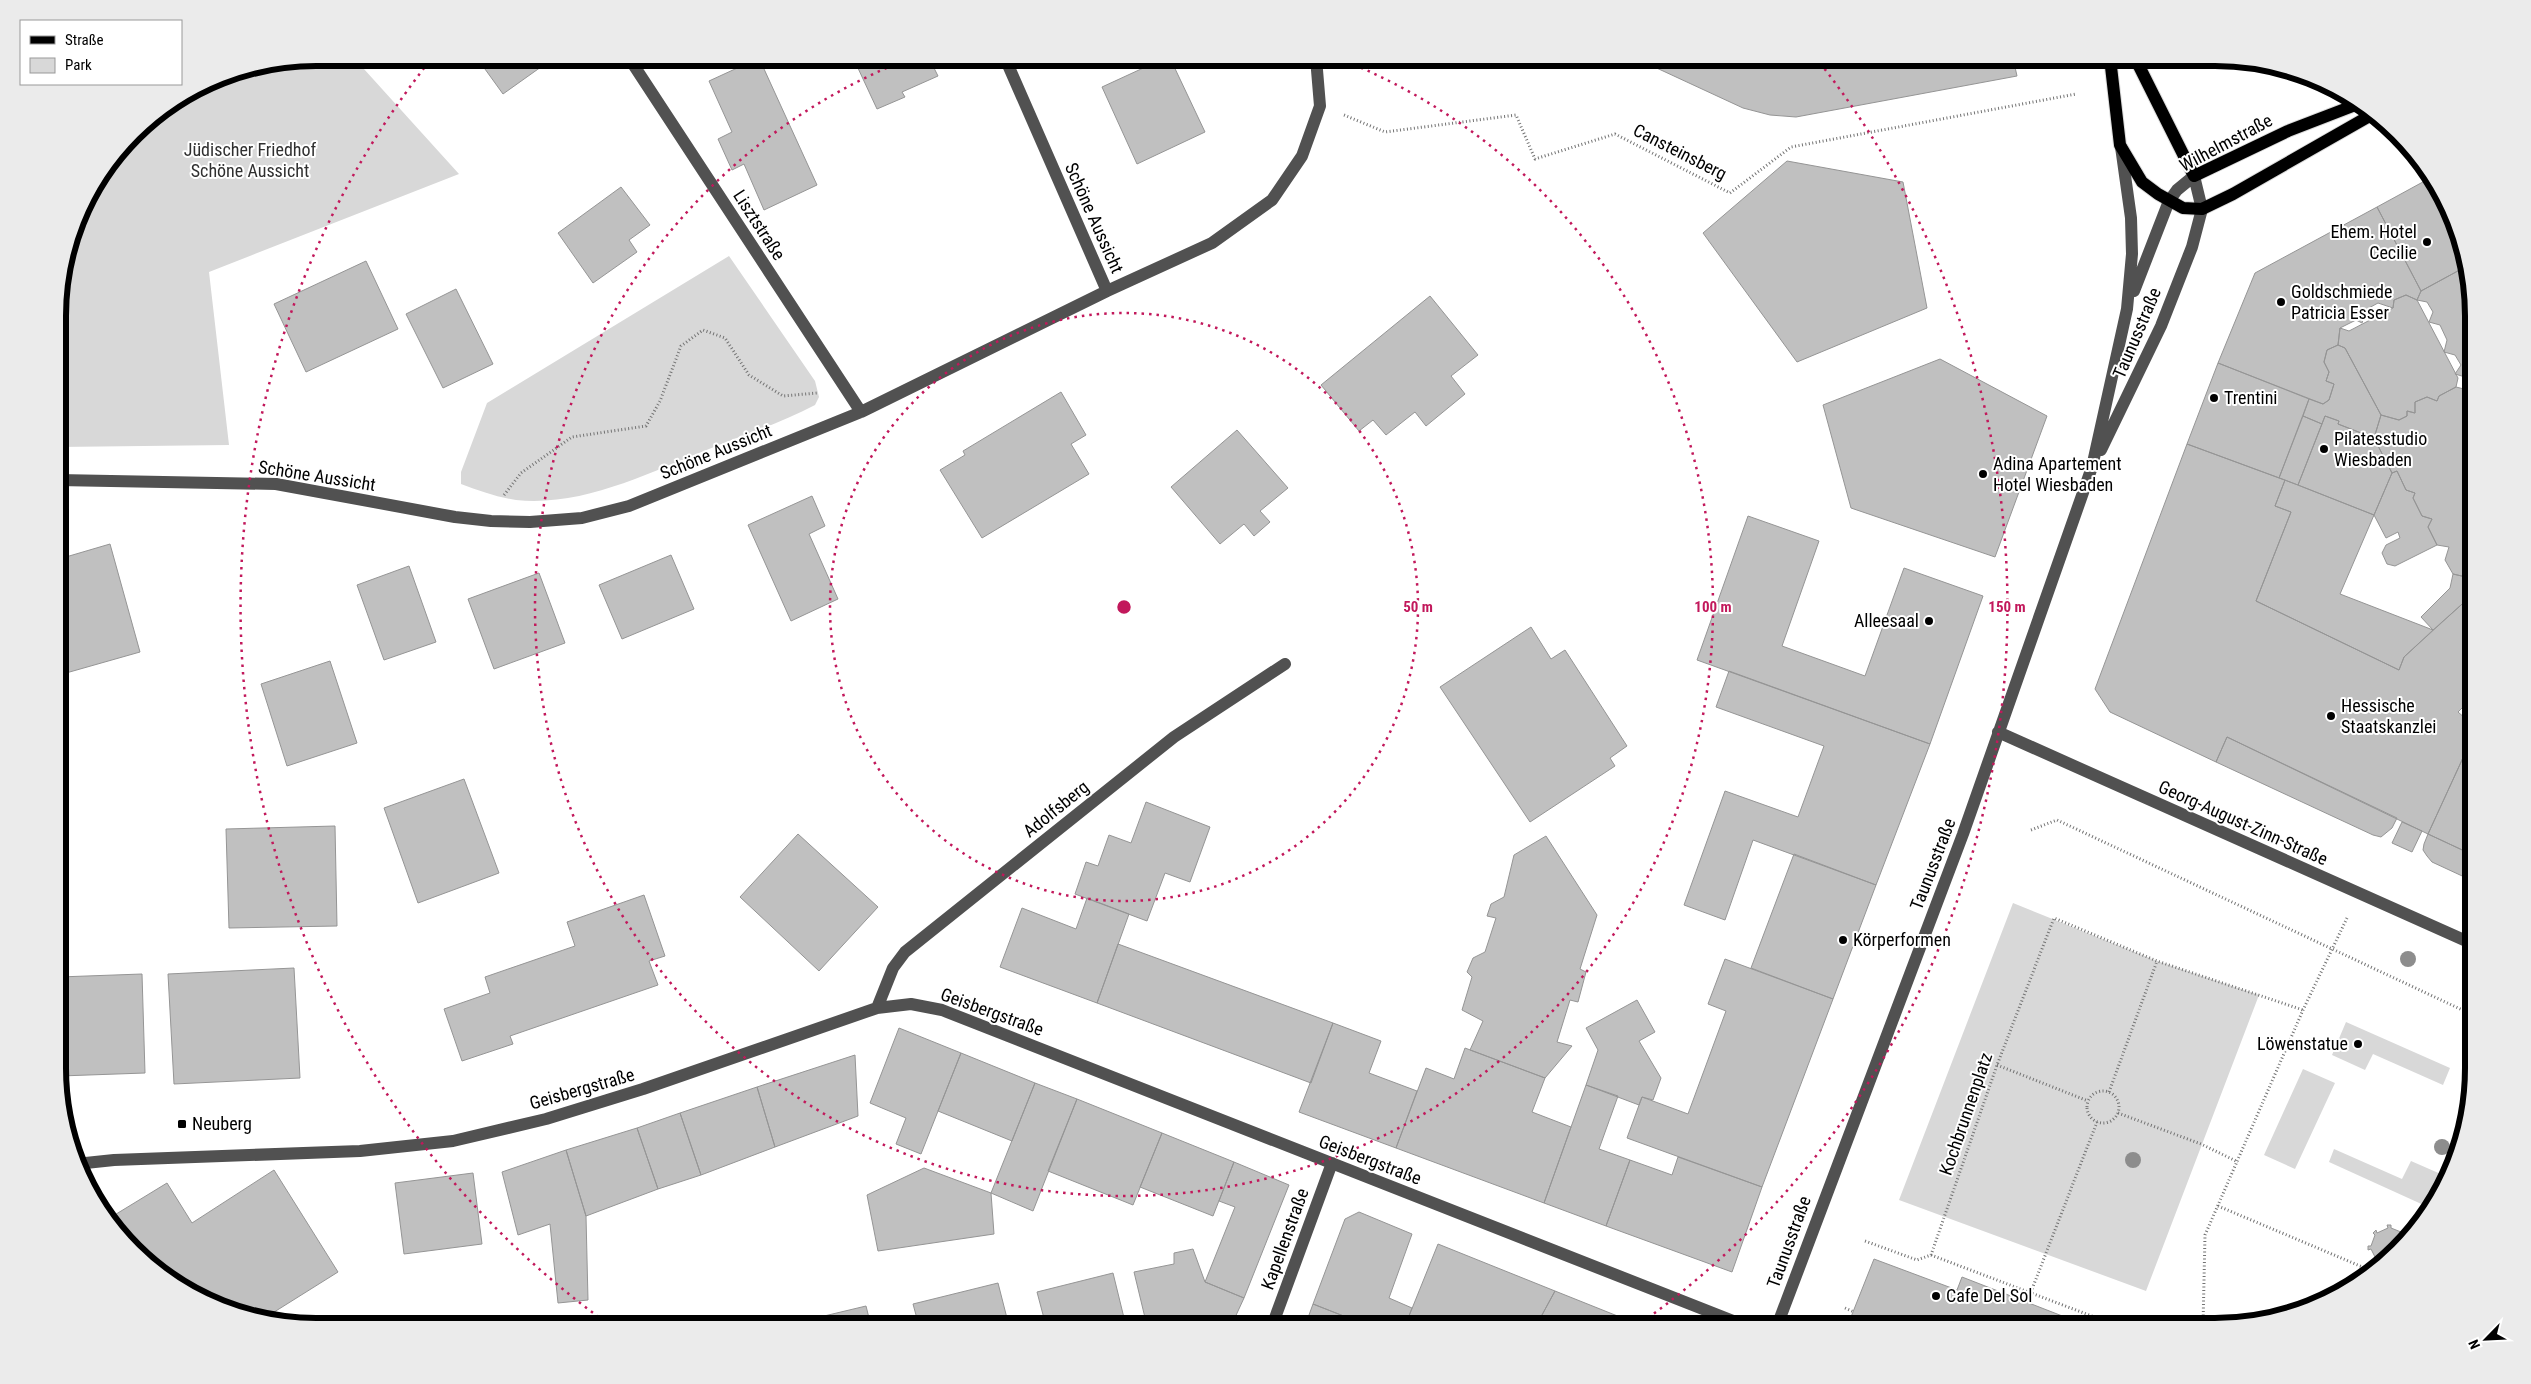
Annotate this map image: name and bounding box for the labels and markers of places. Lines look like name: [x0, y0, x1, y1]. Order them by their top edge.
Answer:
place label: Ehem. Hotel Cecilie: [2330, 221, 2417, 263]
marker: Ehem. Hotel Cecilie: [2421, 236, 2433, 248]
place label: Goldschmiede Patricia Esser: [2291, 281, 2392, 323]
marker: Goldschmiede Patricia Esser: [2275, 296, 2287, 308]
place label: Trentini: [2224, 387, 2278, 408]
marker: Trentini: [2208, 392, 2220, 404]
place label: Pilatesstudio Wiesbaden: [2334, 428, 2427, 470]
marker: Pilatesstudio Wiesbaden: [2318, 443, 2330, 455]
place label: Adina Apartement Hotel Wiesbaden: [1993, 453, 2122, 495]
marker: Adina Apartement Hotel Wiesbaden: [1977, 468, 1989, 480]
centre of rings: [1115, 598, 1133, 616]
place label: Alleesaal: [1854, 610, 1919, 631]
marker: Alleesaal: [1923, 615, 1935, 627]
place label: Hessische Staatskanzlei: [2341, 695, 2437, 737]
marker: Hessische Staatskanzlei: [2325, 710, 2337, 722]
place label: Körperformen: [1853, 929, 1951, 950]
marker: Körperformen: [1837, 934, 1849, 946]
place label: Löwenstatue: [2257, 1033, 2348, 1054]
marker: Löwenstatue: [2352, 1038, 2364, 1050]
place label: Neuberg: [192, 1113, 252, 1134]
marker: Neuberg: [176, 1118, 188, 1130]
place label: Cafe Del Sol: [1946, 1285, 2032, 1306]
marker: Cafe Del Sol: [1930, 1290, 1942, 1302]

